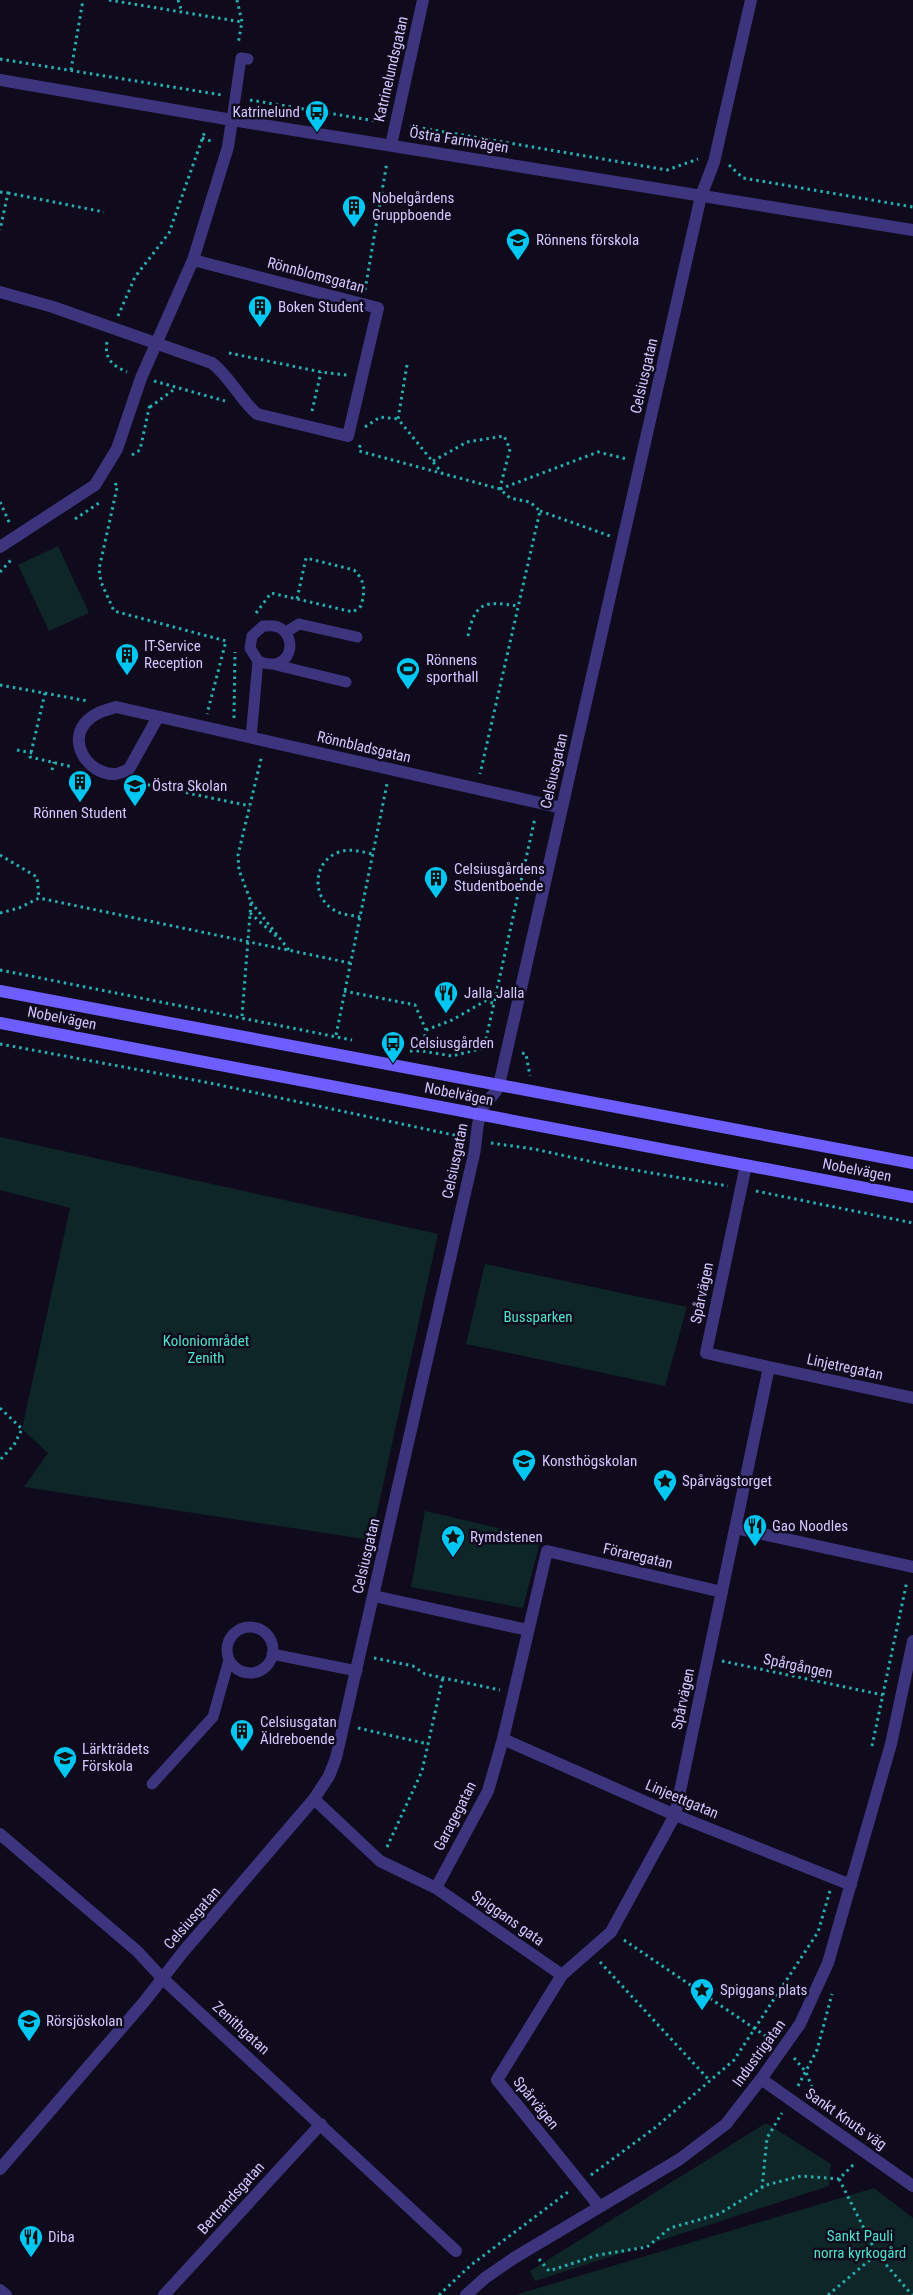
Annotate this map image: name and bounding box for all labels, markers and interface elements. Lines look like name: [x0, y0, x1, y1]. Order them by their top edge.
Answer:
street label: Katrinelundsgatan: [370, 14, 412, 124]
bus stop icon: Katrinelund: [304, 99, 330, 133]
place label: Katrinelund: [232, 103, 300, 121]
street label: Östra Farmvägen: [408, 123, 510, 157]
place label: Nobelgårdens Gruppboende: [372, 189, 454, 224]
building icon: Nobelgårdens Gruppboende: [341, 194, 367, 228]
school or university icon: Rönnens förskola: [505, 227, 531, 261]
place label: Rönnens förskola: [536, 231, 639, 249]
street label: Rönnblomsgatan: [265, 253, 367, 297]
building icon: Boken Student: [247, 294, 273, 328]
place label: Boken Student: [278, 298, 364, 316]
street label: Celsiusgatan: [627, 337, 661, 415]
place label: IT-Service Reception: [144, 637, 203, 672]
building icon: IT-Service Reception: [114, 642, 140, 676]
place label: Rönnens sporthall: [426, 651, 478, 686]
sports icon: Rönnens sporthall: [395, 656, 421, 690]
street label: Rönnbladsgatan: [315, 727, 413, 767]
street label: Celsiusgatan: [537, 732, 571, 810]
building icon: Rönnen Student: [67, 769, 93, 803]
school or university icon: Östra Skolan: [122, 773, 148, 807]
place label: Östra Skolan: [152, 777, 227, 795]
place label: Rönnen Student: [33, 804, 127, 822]
place label: Celsiusgårdens Studentboende: [454, 860, 545, 895]
building icon: Celsiusgårdens Studentboende: [423, 865, 449, 899]
restaurant icon: Jalla Jalla: [433, 980, 459, 1014]
place label: Jalla Jalla: [464, 984, 524, 1002]
street label: Nobelvägen: [26, 1002, 98, 1034]
bus stop icon: Celsiusgården: [380, 1030, 406, 1064]
place label: Celsiusgården: [410, 1034, 494, 1052]
street label: Nobelvägen: [423, 1078, 495, 1110]
street label: Celsiusgatan: [438, 1122, 472, 1200]
street label: Nobelvägen: [821, 1154, 893, 1186]
street label: Spårvägen: [687, 1261, 717, 1325]
park label: Bussparken: [503, 1308, 573, 1326]
park label: Koloniområdet Zenith: [163, 1332, 249, 1367]
street label: Linjetregatan: [805, 1350, 885, 1384]
school or university icon: Konsthögskolan: [511, 1448, 537, 1482]
place label: Konsthögskolan: [542, 1452, 637, 1470]
place icon: Spårvägstorget: [652, 1468, 678, 1502]
place label: Spårvägstorget: [682, 1472, 772, 1490]
restaurant icon: Gao Noodles: [742, 1513, 768, 1547]
street label: Celsiusgatan: [349, 1517, 383, 1595]
place label: Gao Noodles: [772, 1517, 848, 1535]
place icon: Rymdstenen: [440, 1524, 466, 1558]
place label: Rymdstenen: [470, 1528, 543, 1546]
street label: Föraregatan: [601, 1539, 675, 1573]
street label: Spårgången: [762, 1650, 834, 1682]
street label: Spårvägen: [668, 1667, 698, 1731]
place label: Celsiusgatan Äldreboende: [260, 1713, 337, 1748]
building icon: Celsiusgatan Äldreboende: [229, 1718, 255, 1752]
place label: Lärkträdets Förskola: [82, 1740, 149, 1775]
school or university icon: Lärkträdets Förskola: [52, 1745, 78, 1779]
street label: Linjeettgatan: [643, 1776, 721, 1822]
street label: Garagegatan: [430, 1778, 480, 1854]
street label: Celsiusgatan: [160, 1883, 224, 1953]
street label: Spiggans gata: [468, 1886, 548, 1950]
place icon: Spiggans plats: [689, 1977, 715, 2011]
place label: Spiggans plats: [720, 1981, 808, 1999]
street label: Zenithgatan: [209, 1998, 273, 2058]
school or university icon: Rörsjöskolan: [16, 2008, 42, 2042]
place label: Rörsjöskolan: [46, 2012, 123, 2030]
street label: Industrigatan: [729, 2016, 789, 2090]
street label: Spårvägen: [509, 2073, 563, 2133]
street label: Sankt Knuts väg: [802, 2084, 890, 2154]
street label: Bertrandsgatan: [194, 2158, 268, 2238]
restaurant icon: Diba: [18, 2224, 44, 2258]
park label: Sankt Pauli norra kyrkogård: [814, 2227, 906, 2262]
place label: Diba: [48, 2228, 75, 2246]

